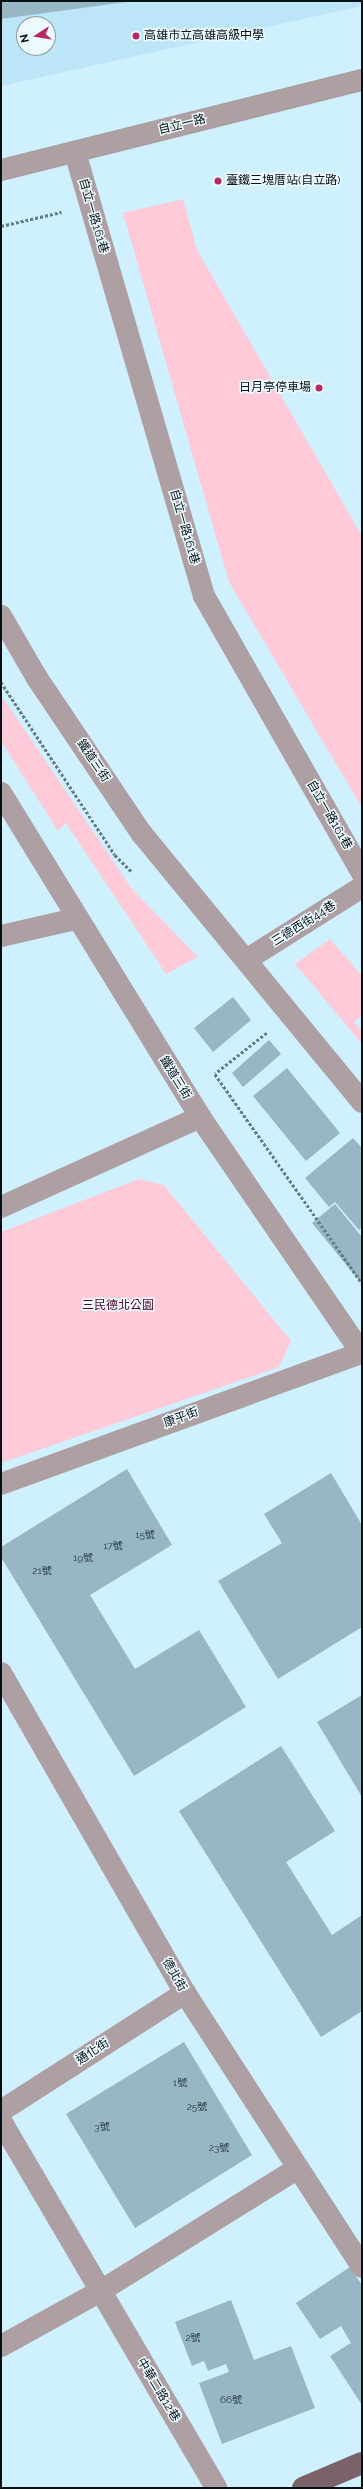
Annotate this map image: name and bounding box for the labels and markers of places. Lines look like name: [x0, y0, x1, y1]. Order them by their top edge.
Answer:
place label: 高雄市立高雄高級中學: [144, 29, 264, 43]
marker: 高雄市立高雄高級中學: [131, 31, 141, 41]
place label: 臺鐵三塊厝站(自立路): [226, 174, 340, 188]
marker: 臺鐵三塊厝站(自立路): [213, 176, 223, 186]
place label: 日月亭停車場: [239, 381, 311, 395]
marker: 日月亭停車場: [314, 383, 324, 393]

